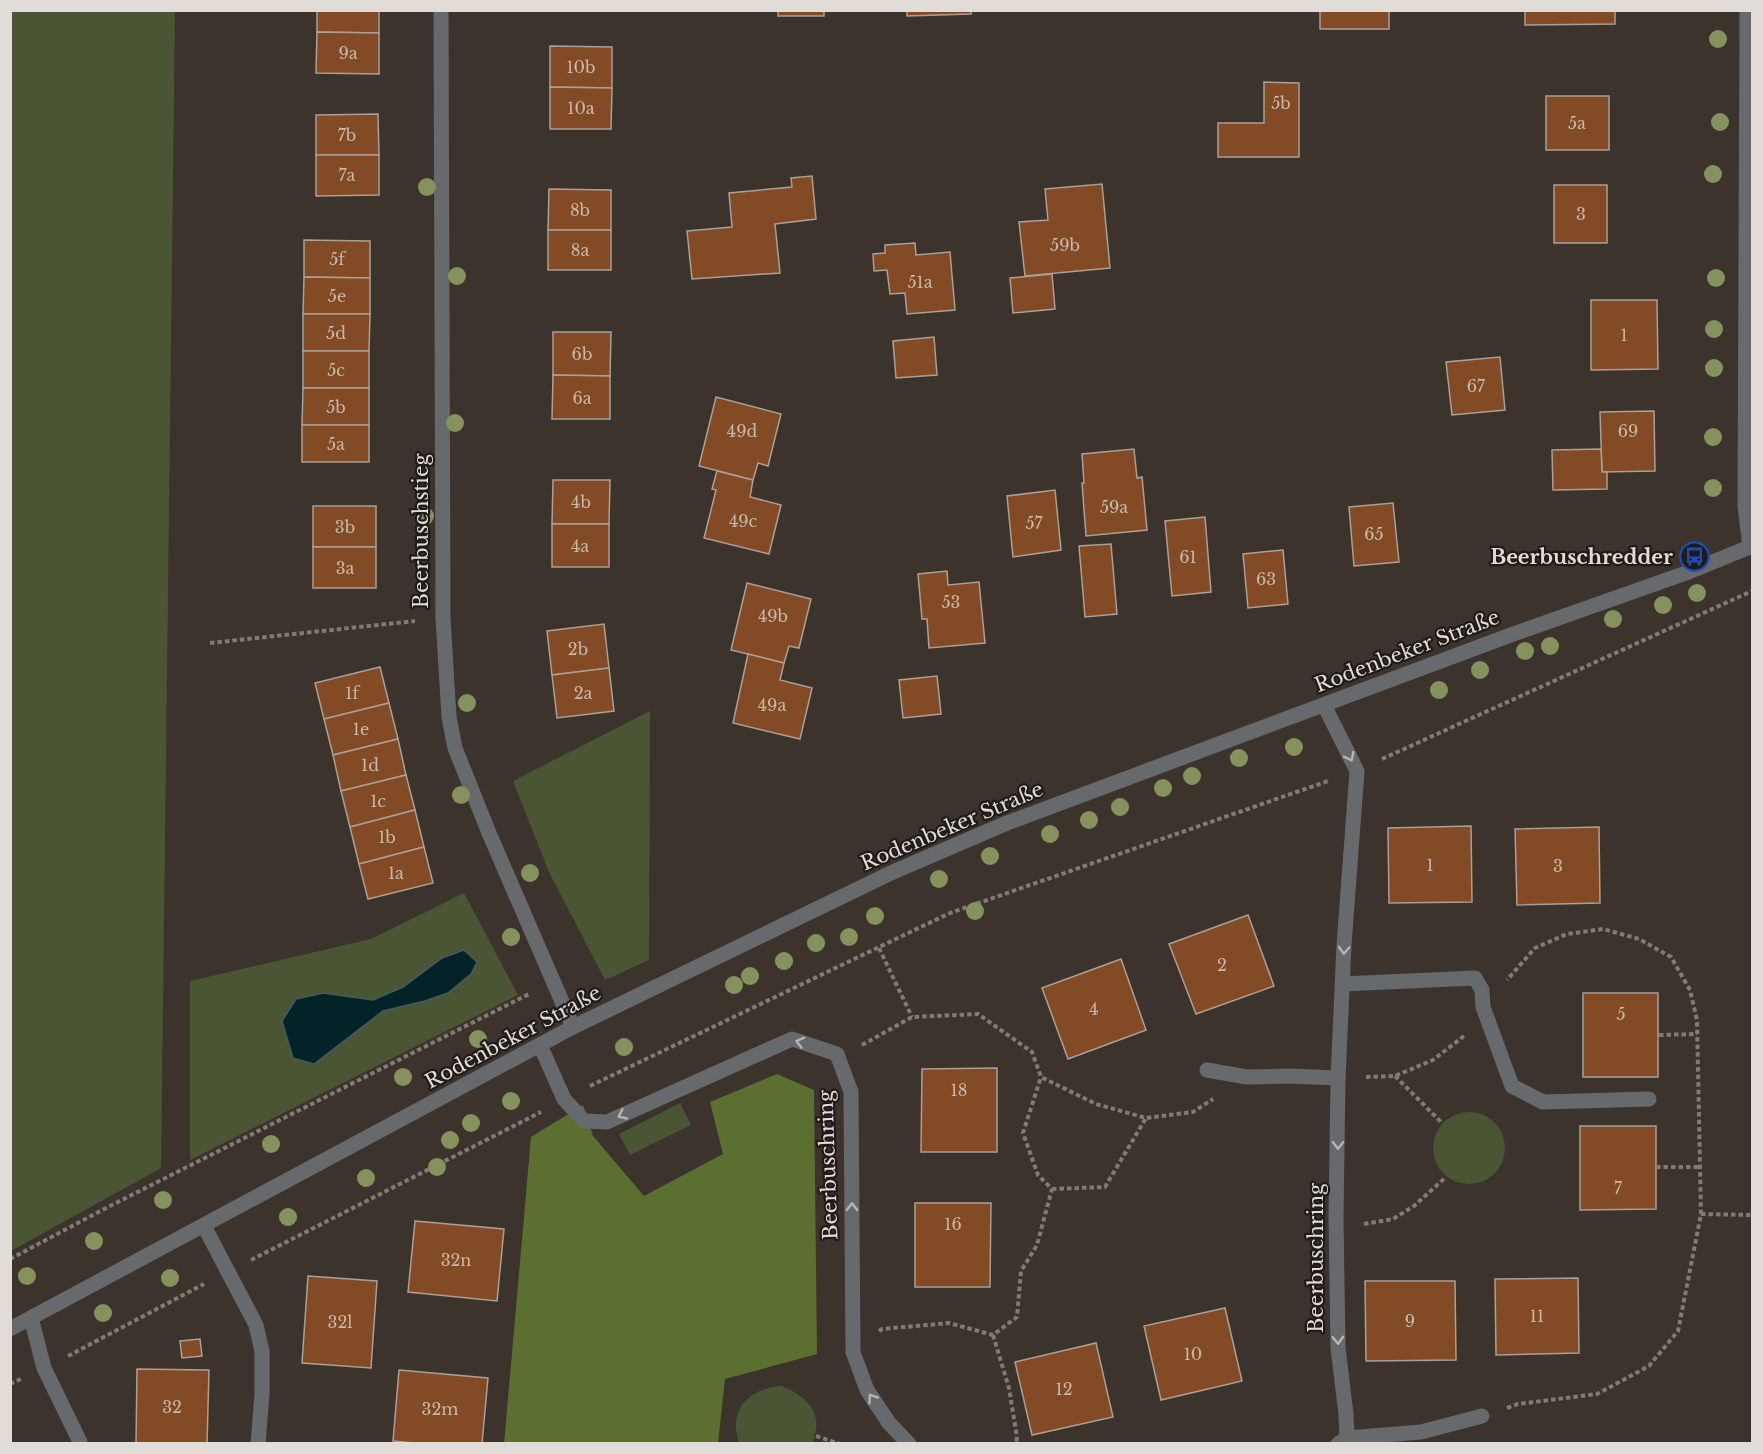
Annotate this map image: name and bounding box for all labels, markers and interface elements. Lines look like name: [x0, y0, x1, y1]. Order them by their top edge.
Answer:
house number: 9a: [338, 43, 358, 63]
house number: 10b: [566, 57, 596, 77]
house number: 5b: [1271, 93, 1291, 113]
house number: 10a: [567, 98, 595, 118]
house number: 5a: [1568, 113, 1586, 133]
house number: 7b: [338, 125, 356, 145]
house number: 7a: [339, 165, 356, 185]
house number: 8b: [570, 200, 590, 220]
house number: 3: [1576, 204, 1586, 224]
house number: 59b: [1050, 235, 1080, 255]
house number: 8a: [571, 240, 589, 260]
house number: 5f: [329, 249, 347, 269]
house number: 51a: [907, 272, 933, 292]
house number: 5e: [328, 286, 346, 306]
house number: 5d: [326, 323, 346, 343]
house number: 1: [1620, 325, 1628, 345]
house number: 6b: [572, 344, 592, 364]
house number: 5c: [327, 360, 345, 380]
house number: 67: [1467, 376, 1486, 396]
house number: 6a: [572, 388, 592, 408]
house number: 5b: [326, 397, 346, 417]
house number: 49d: [727, 421, 757, 441]
house number: 69: [1618, 421, 1638, 441]
house number: 5a: [327, 434, 345, 454]
street label: Beerbuschstieg: [409, 453, 433, 608]
house number: 4b: [571, 492, 591, 512]
house number: 59a: [1100, 497, 1128, 517]
house number: 49c: [729, 511, 758, 531]
house number: 57: [1025, 513, 1044, 533]
house number: 3b: [335, 517, 355, 537]
house number: 65: [1364, 524, 1384, 544]
house number: 4a: [571, 536, 589, 556]
bus stop icon: Beerbuschredder: [1678, 541, 1710, 573]
place label: Beerbuschredder: [1490, 545, 1673, 569]
house number: 61: [1179, 547, 1197, 567]
house number: 3a: [336, 558, 354, 578]
house number: 63: [1256, 569, 1276, 589]
house number: 53: [942, 592, 960, 612]
street label: Rodenbeker Straße: [1311, 605, 1503, 697]
house number: 49b: [758, 606, 788, 626]
house number: 2b: [568, 639, 588, 659]
house number: 1f: [345, 683, 361, 703]
house number: 2a: [574, 683, 592, 703]
house number: 49a: [758, 695, 786, 715]
house number: 1e: [353, 719, 369, 739]
one-way arrow: [1343, 751, 1355, 762]
house number: 1d: [361, 755, 379, 775]
street label: Rodenbeker Straße: [857, 777, 1047, 875]
house number: 1c: [370, 791, 386, 811]
house number: 1b: [378, 827, 396, 847]
house number: 1: [1426, 855, 1434, 875]
house number: 3: [1553, 856, 1563, 876]
house number: 1a: [388, 863, 404, 883]
one-way arrow: [1338, 946, 1351, 955]
house number: 2: [1217, 955, 1227, 975]
street label: Rodenbeker Straße: [421, 980, 605, 1094]
house number: 4: [1089, 999, 1099, 1019]
house number: 5: [1616, 1004, 1626, 1024]
one-way arrow: [795, 1037, 806, 1049]
house number: 18: [951, 1080, 967, 1100]
street label: Beerbuschring: [813, 1089, 843, 1240]
one-way arrow: [618, 1108, 629, 1120]
one-way arrow: [1332, 1140, 1344, 1149]
house number: 7: [1614, 1178, 1623, 1198]
street label: Beerbuschring: [1304, 1182, 1328, 1333]
one-way arrow: [846, 1203, 858, 1212]
house number: 16: [944, 1214, 962, 1234]
house number: 32n: [441, 1250, 471, 1270]
house number: 11: [1530, 1306, 1544, 1326]
house number: 9: [1405, 1311, 1415, 1331]
house number: 32l: [328, 1312, 352, 1332]
one-way arrow: [1331, 1335, 1344, 1344]
house number: 10: [1184, 1344, 1202, 1364]
house number: 12: [1056, 1379, 1073, 1399]
one-way arrow: [868, 1394, 879, 1405]
house number: 32: [162, 1397, 182, 1417]
house number: 32m: [422, 1399, 458, 1419]

